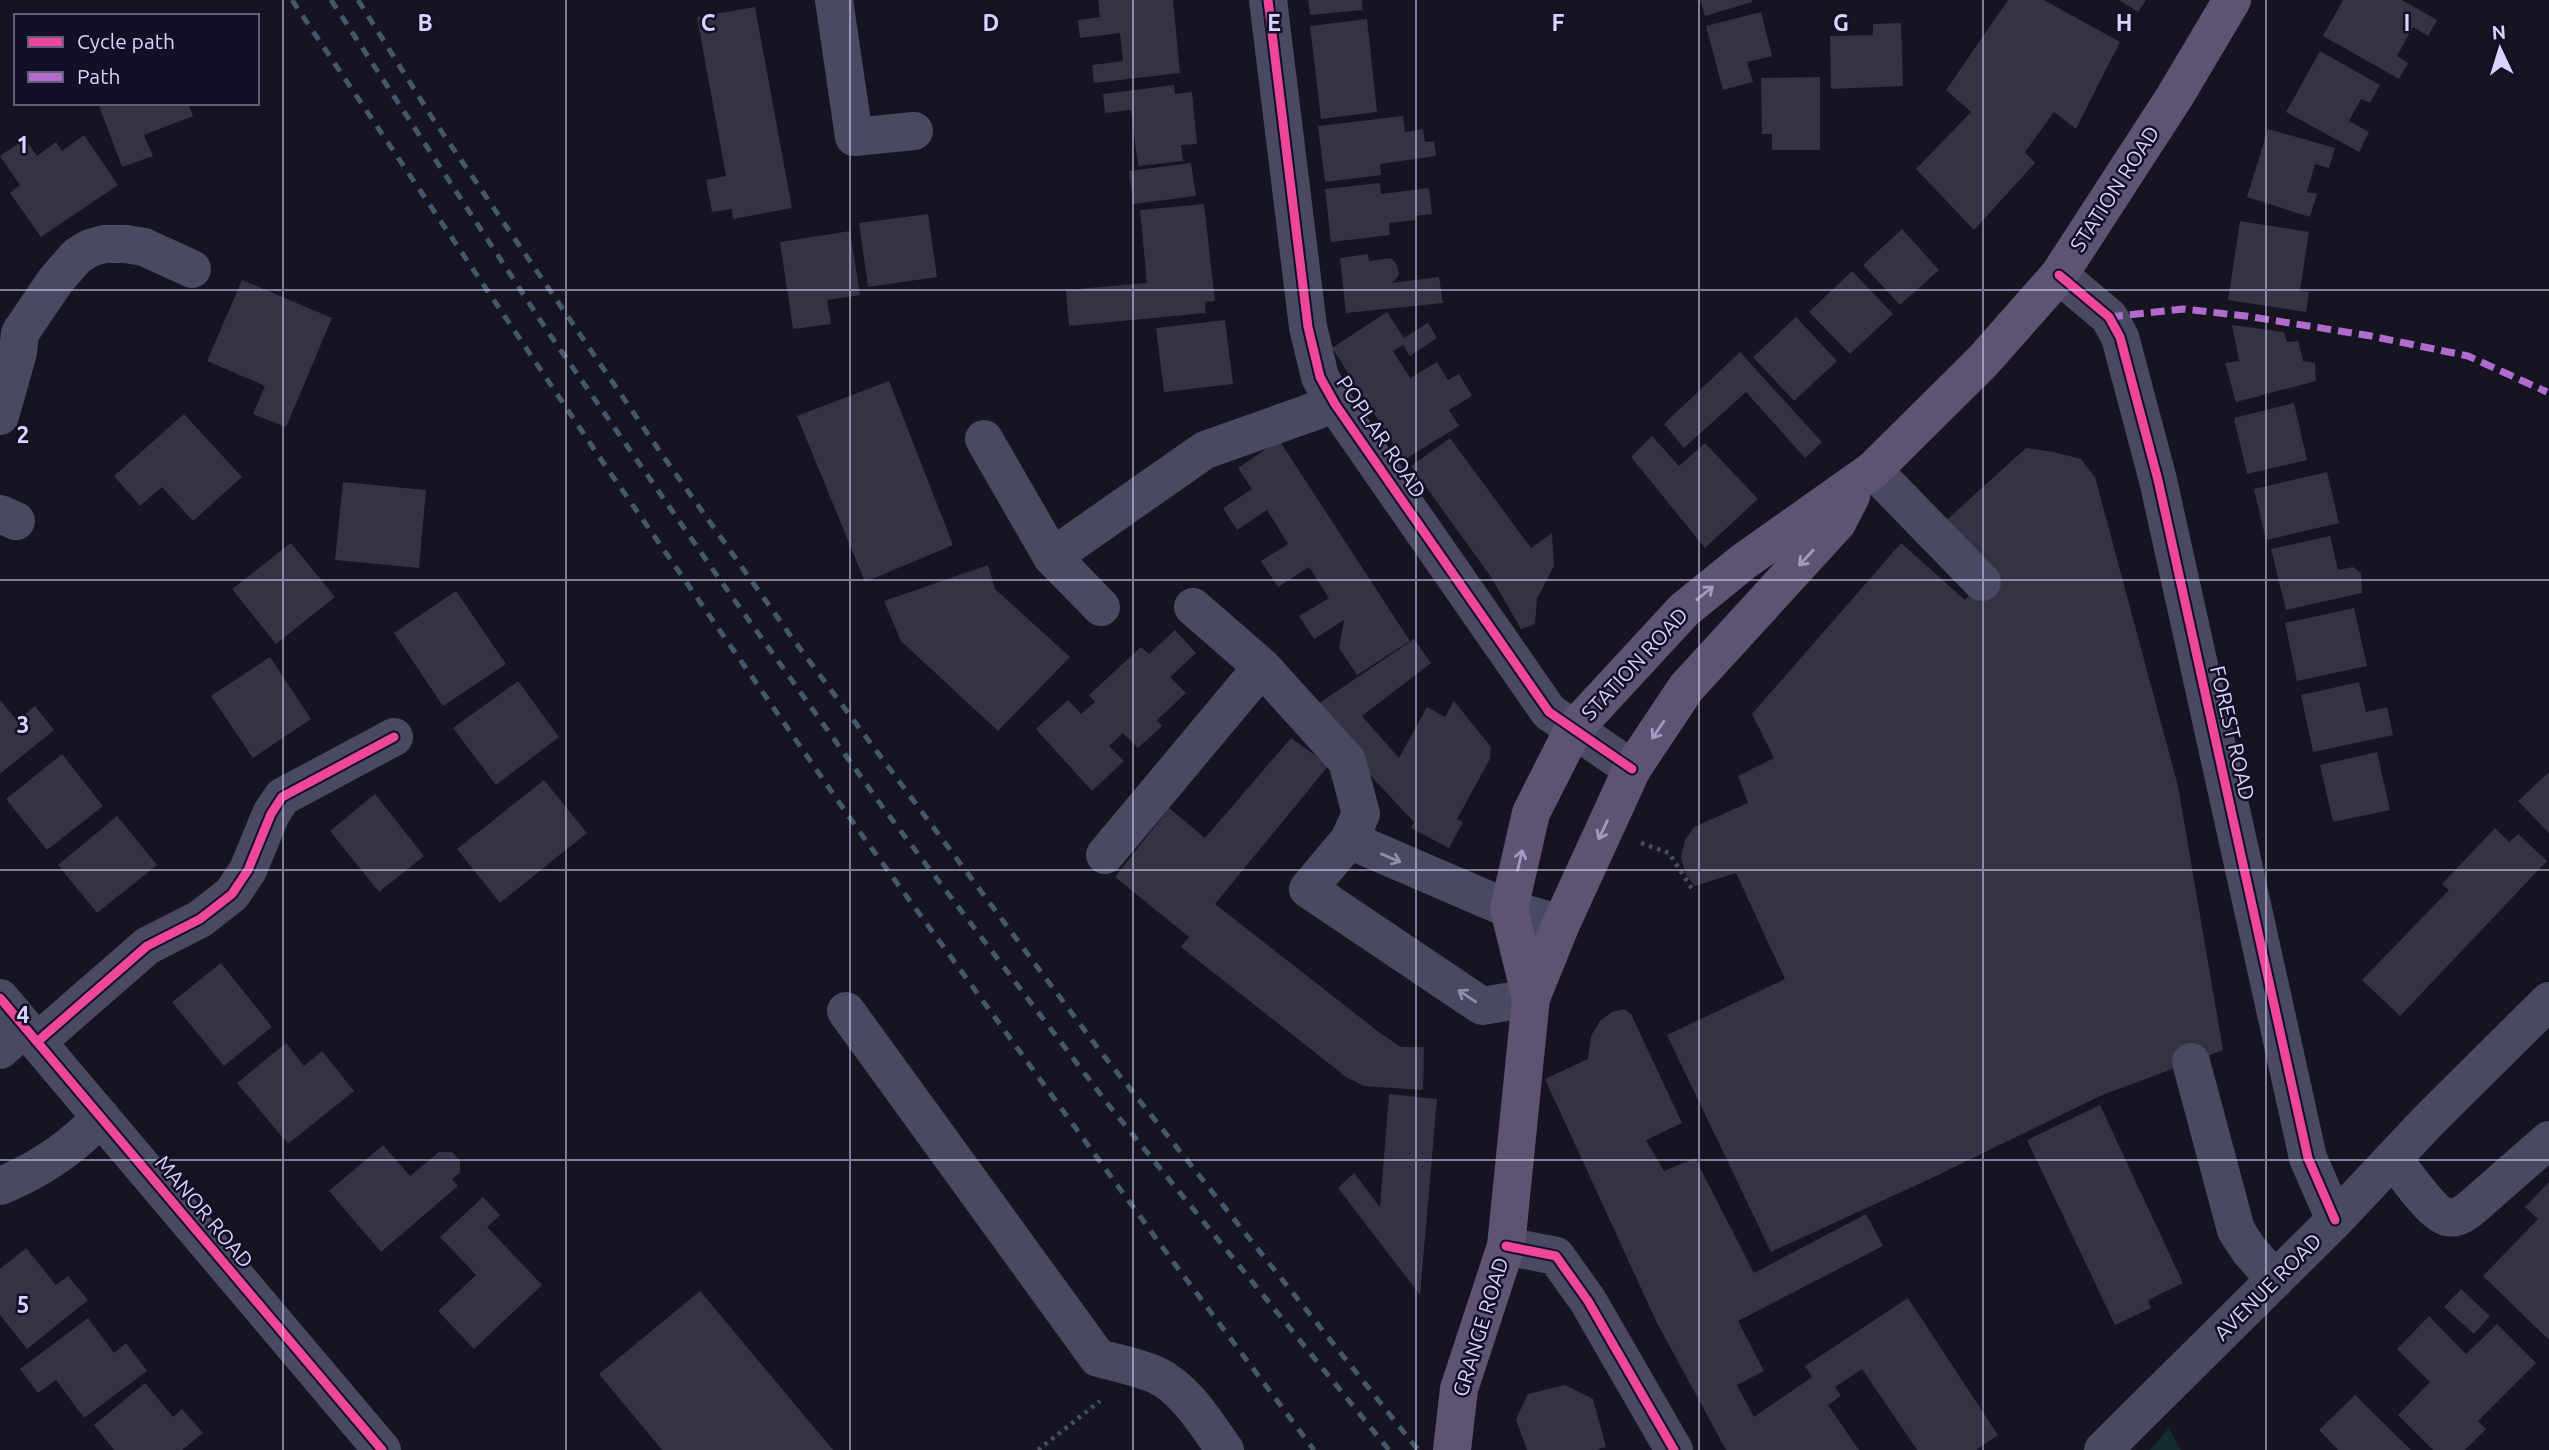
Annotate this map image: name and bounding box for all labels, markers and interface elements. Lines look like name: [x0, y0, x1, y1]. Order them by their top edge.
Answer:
text: B: [417, 10, 433, 35]
text: C: [701, 10, 716, 35]
text: D: [983, 10, 999, 35]
text: E: [1267, 10, 1281, 35]
text: F: [1552, 10, 1565, 35]
text: G: [1833, 10, 1849, 35]
text: H: [2116, 10, 2132, 35]
text: I: [2404, 10, 2410, 35]
legend: [14, 14, 259, 105]
north arrow: [2465, 14, 2535, 84]
text: N: [2491, 21, 2507, 44]
text: Cycle path: [77, 29, 175, 53]
text: Path: [77, 64, 120, 88]
street label: STATION ROAD: [2065, 121, 2164, 256]
text: 1: [17, 132, 29, 157]
street label: POPLAR ROAD: [1332, 371, 1431, 502]
text: 2: [17, 422, 29, 447]
one-way arrow: [1798, 549, 1814, 567]
one-way arrow: [1695, 585, 1713, 601]
street label: STATION ROAD: [1576, 602, 1692, 724]
street label: FOREST ROAD: [2206, 663, 2260, 802]
text: 3: [17, 712, 29, 737]
one-way arrow: [1651, 720, 1665, 739]
one-way arrow: [1595, 819, 1609, 840]
one-way arrow: [1514, 849, 1527, 872]
one-way arrow: [1380, 852, 1401, 865]
one-way arrow: [1458, 989, 1477, 1003]
text: 4: [17, 1002, 30, 1027]
street label: MANOR ROAD: [151, 1151, 259, 1272]
street label: AVENUE ROAD: [2209, 1228, 2326, 1345]
street label: GRANGE ROAD: [1447, 1254, 1513, 1399]
text: 5: [17, 1292, 29, 1317]

